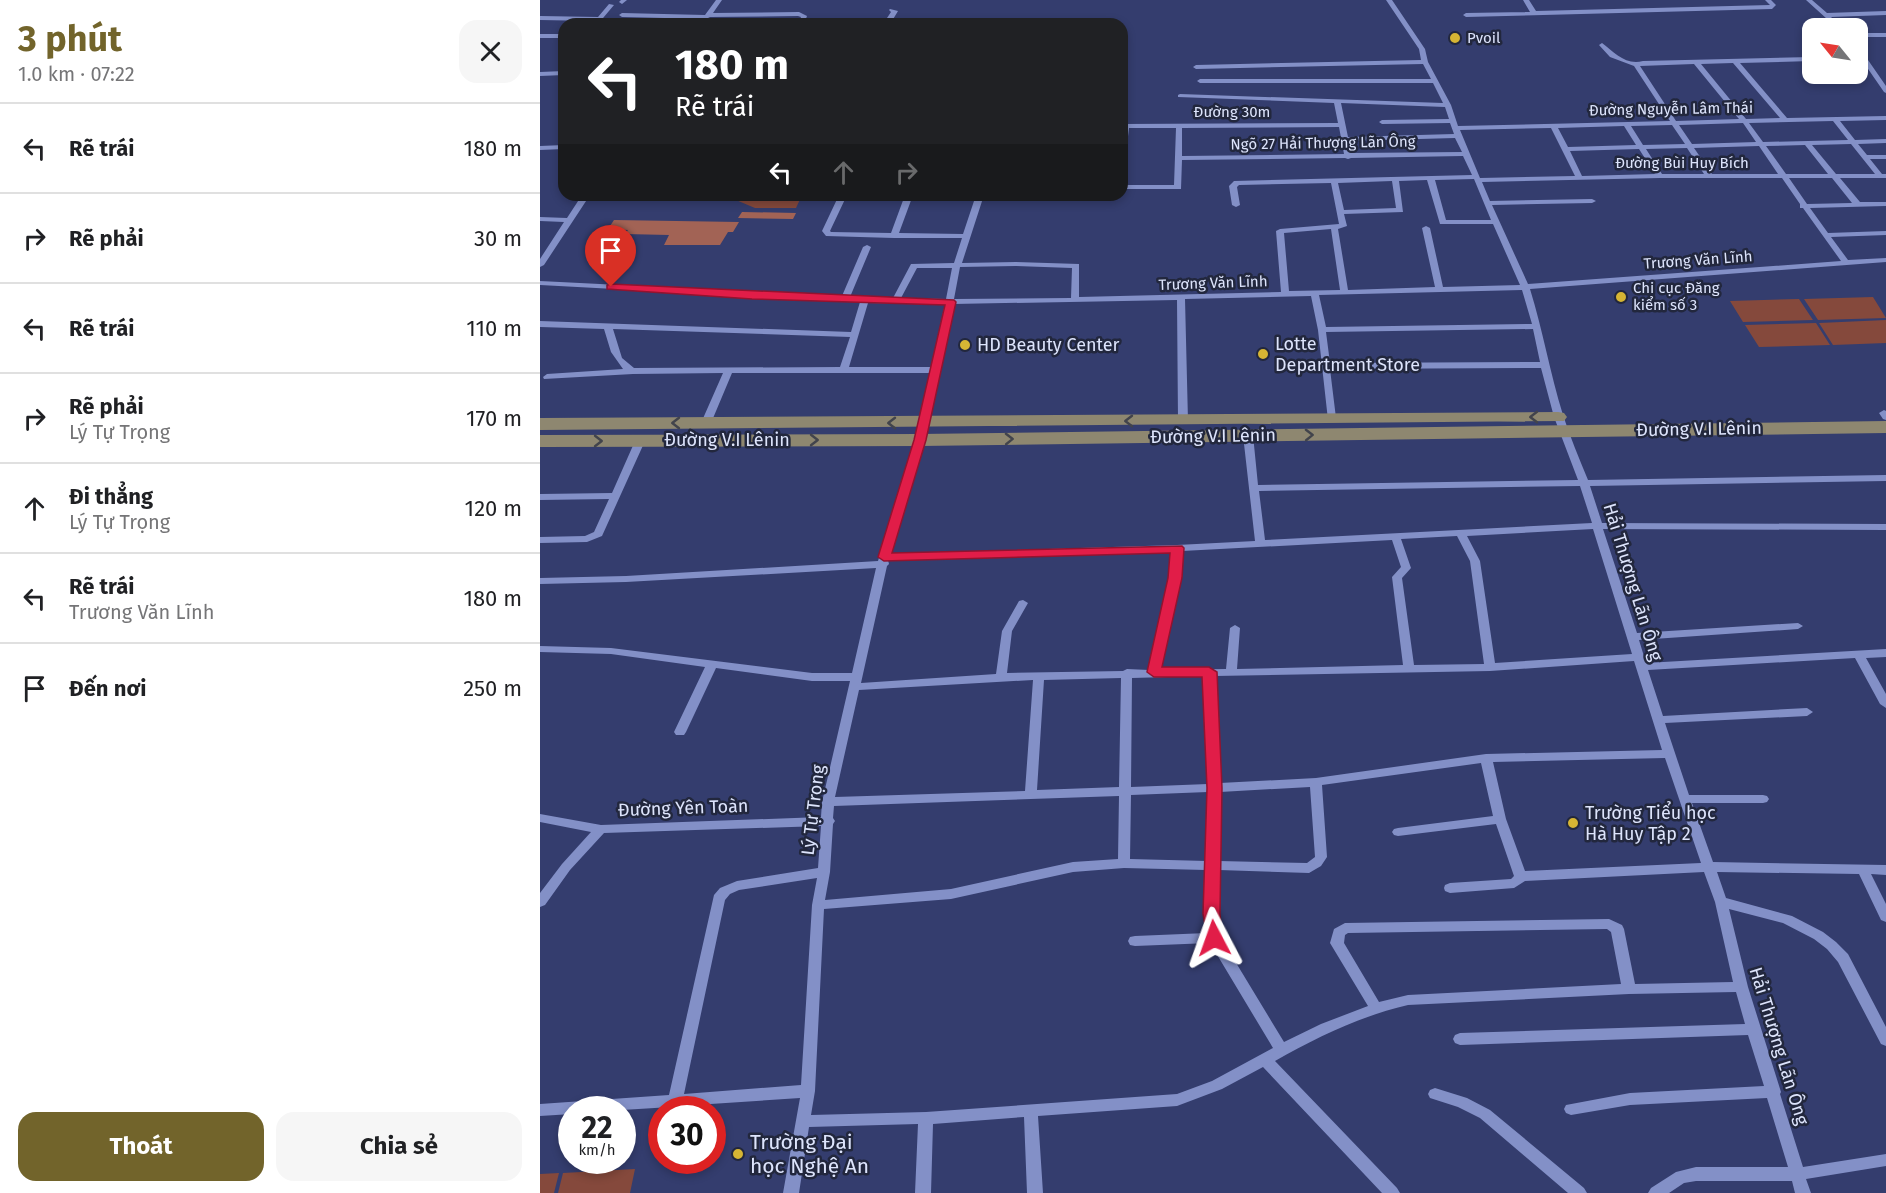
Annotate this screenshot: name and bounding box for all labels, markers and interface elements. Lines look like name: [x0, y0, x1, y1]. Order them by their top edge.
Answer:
text: 3 phút: [18, 17, 122, 61]
north arrow: [1802, 18, 1868, 84]
map controls: [1802, 18, 1868, 84]
button: close: [459, 20, 522, 83]
place label: Pvoil: [1467, 29, 1501, 47]
marker: Pvoil: [1448, 31, 1462, 45]
text: 180 m: [675, 40, 789, 90]
icon: left: [576, 42, 654, 120]
text: 1.0 km · 07:22: [18, 62, 135, 86]
text: Rẽ trái: [675, 91, 754, 123]
street label: Đường Nguyễn Lâm Thái: [1589, 99, 1753, 119]
street label: Đường 30m: [1194, 103, 1270, 121]
icon: left: [18, 132, 51, 165]
street label: Ngõ 27 Hải Thượng Lãn Ông: [1230, 132, 1416, 154]
text: Rẽ trái: [69, 135, 134, 162]
text: 180 m: [463, 135, 522, 162]
street label: Đường Bùi Huy Bích: [1615, 154, 1749, 172]
icon: left: [764, 156, 797, 189]
icon: ahead: [827, 156, 860, 189]
icon: right: [890, 156, 923, 189]
icon: right: [18, 222, 51, 255]
text: Rẽ phải: [69, 225, 144, 252]
text: 30 m: [474, 225, 522, 252]
pin: [585, 225, 636, 287]
icon: arrive: [594, 234, 627, 267]
street label: Trương Văn Lĩnh: [1643, 247, 1753, 273]
street label: Trương Văn Lĩnh: [1158, 272, 1268, 294]
place label: Chi cục Đăng kiểm số 3: [1633, 279, 1720, 314]
marker: Chi cục Đăng kiểm số 3: [1614, 290, 1628, 304]
icon: left: [18, 312, 51, 345]
text: Rẽ trái: [69, 315, 134, 342]
text: 110 m: [466, 315, 522, 342]
place label: Lotte Department Store: [1275, 333, 1420, 376]
place label: HD Beauty Center: [977, 334, 1120, 356]
marker: HD Beauty Center: [958, 338, 972, 352]
marker: Lotte Department Store: [1256, 347, 1270, 361]
text: Rẽ phải: [69, 393, 144, 420]
icon: right: [18, 402, 51, 435]
text: 170 m: [466, 405, 522, 432]
one-way arrow: [1529, 411, 1538, 423]
one-way arrow: [1124, 415, 1133, 427]
one-way arrow: [887, 416, 896, 429]
one-way arrow: [671, 417, 680, 429]
street label: Đường V.I Lênin: [1636, 417, 1762, 441]
text: Lý Tự Trọng: [69, 420, 170, 444]
street label: Đường V.I Lênin: [1150, 424, 1276, 448]
one-way arrow: [1305, 428, 1314, 441]
street label: Đường V.I Lênin: [664, 429, 790, 451]
one-way arrow: [1005, 433, 1014, 445]
one-way arrow: [810, 434, 819, 446]
one-way arrow: [594, 435, 603, 447]
text: Đi thẳng: [69, 483, 153, 510]
icon: ahead: [18, 492, 51, 525]
text: 120 m: [465, 495, 522, 522]
street label: Hải Thượng Lãn Ông: [1599, 500, 1668, 664]
text: Lý Tự Trọng: [69, 510, 170, 534]
text: Rẽ trái: [69, 573, 134, 600]
icon: left: [18, 582, 51, 615]
text: 180 m: [463, 585, 522, 612]
text: Trương Văn Lĩnh: [69, 600, 214, 624]
icon: arrive: [18, 672, 51, 705]
text: Đến nơi: [69, 675, 146, 702]
text: 250 m: [463, 675, 522, 702]
street label: Lý Tự Trọng: [797, 763, 830, 857]
street label: Đường Yên Toàn: [617, 795, 749, 821]
place label: Trường Tiểu học Hà Huy Tập 2: [1585, 801, 1716, 845]
marker: Trường Tiểu học Hà Huy Tập 2: [1566, 816, 1580, 830]
position arrow: [1182, 906, 1246, 970]
street label: Hải Thượng Lãn Ông: [1745, 964, 1814, 1128]
speed limit sign: 30: [648, 1096, 726, 1174]
text: 22: [581, 1110, 613, 1146]
button: Thoát: [18, 1112, 264, 1181]
button: Chia sẻ: [276, 1112, 522, 1181]
place label: Trường Đại học Nghệ An: [750, 1129, 869, 1179]
text: km/h: [578, 1141, 616, 1159]
marker: Trường Đại học Nghệ An: [731, 1147, 745, 1161]

